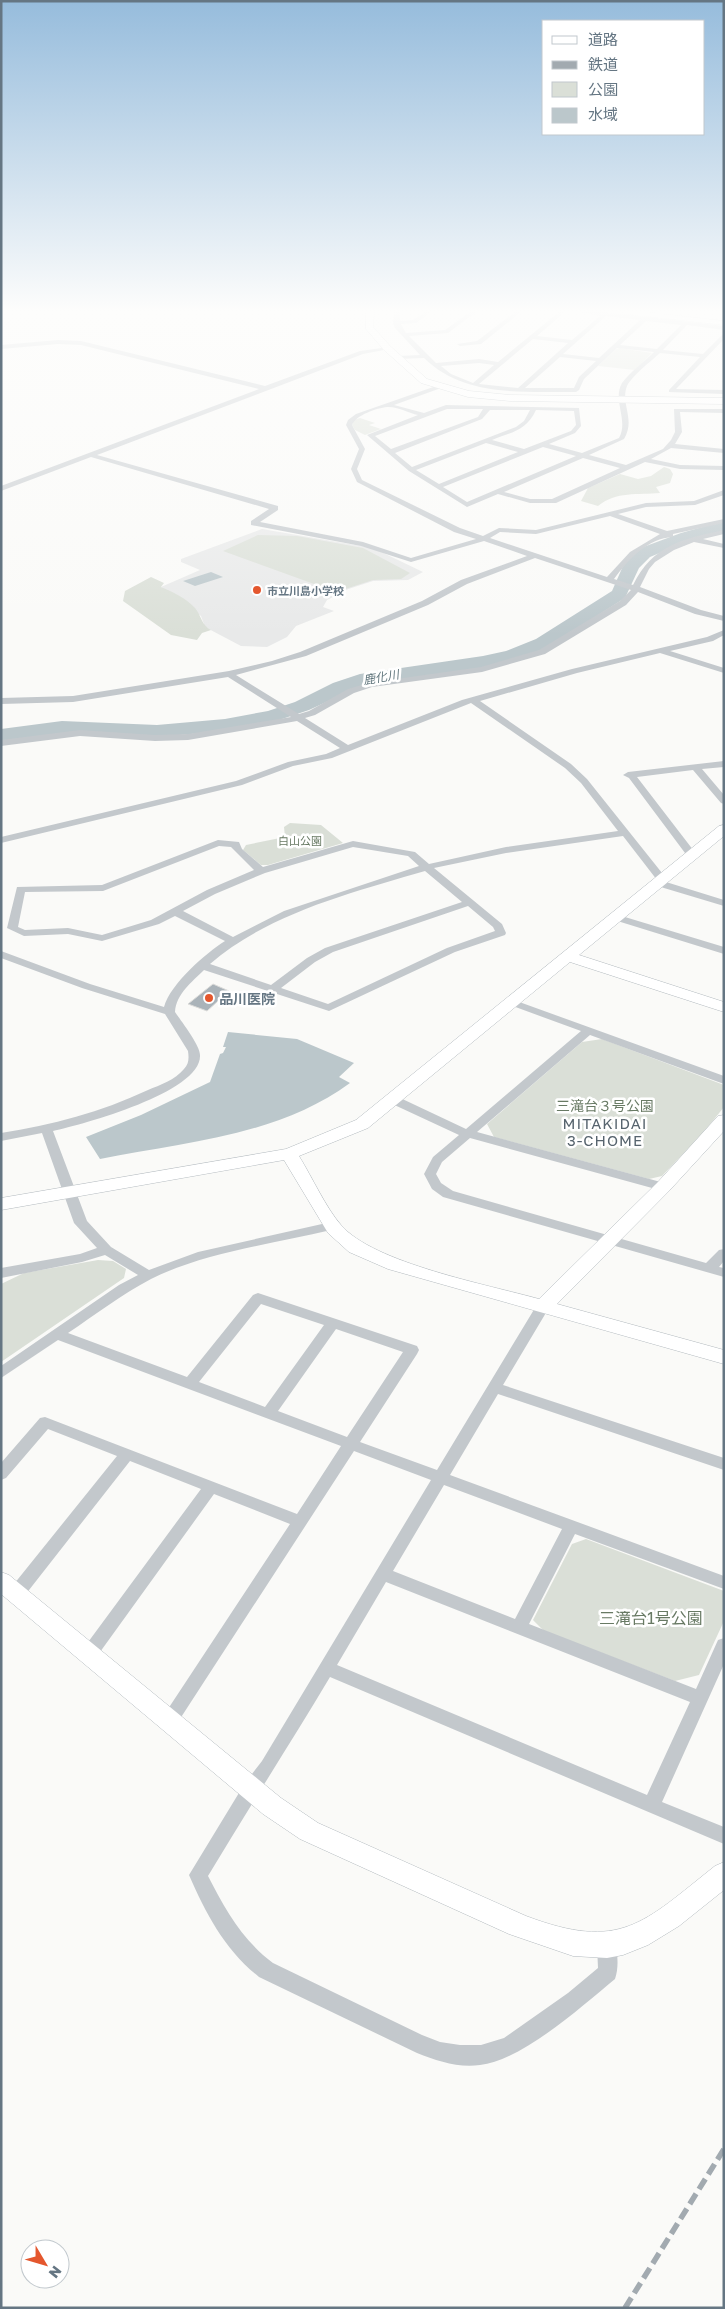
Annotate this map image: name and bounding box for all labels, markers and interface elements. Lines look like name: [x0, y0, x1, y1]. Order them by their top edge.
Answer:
legend: [542, 20, 705, 135]
text: 道路: [588, 30, 618, 48]
text: 鉄道: [588, 55, 618, 73]
text: 公園: [588, 80, 618, 98]
text: 水域: [588, 105, 618, 123]
marker: 市立川島小学校: [251, 584, 263, 596]
place label: 市立川島小学校: [267, 584, 344, 597]
water label: 鹿化川: [362, 666, 402, 688]
park label: 白山公園: [278, 834, 322, 847]
place label: 品川医院: [219, 990, 275, 1007]
marker: 品川医院: [203, 992, 215, 1004]
park label: 三滝台３号公園: [556, 1097, 654, 1114]
district label: MITAKIDAI 3-CHOME: [563, 1114, 647, 1149]
park label: 三滝台1号公園: [599, 1608, 703, 1628]
north arrow: [20, 2239, 70, 2289]
text: N: [46, 2263, 66, 2282]

